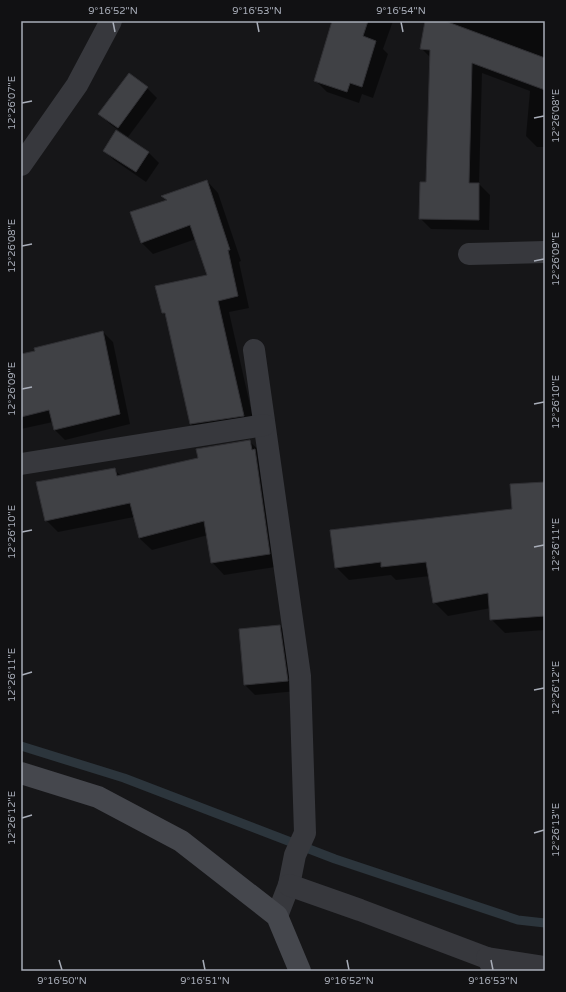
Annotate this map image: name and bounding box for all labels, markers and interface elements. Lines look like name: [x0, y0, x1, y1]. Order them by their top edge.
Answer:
text: 9°16'52"N: [88, 5, 138, 17]
text: 9°16'53"N: [232, 5, 282, 17]
text: 9°16'54"N: [376, 5, 426, 17]
text: 12°26'07"E: [6, 76, 18, 130]
text: 12°26'08"E: [550, 89, 562, 143]
text: 12°26'08"E: [6, 219, 18, 273]
text: 12°26'09"E: [550, 232, 562, 286]
text: 12°26'09"E: [6, 362, 18, 416]
text: 12°26'10"E: [550, 375, 562, 429]
text: 12°26'10"E: [6, 505, 18, 559]
text: 12°26'11"E: [550, 518, 562, 572]
text: 12°26'11"E: [6, 648, 18, 702]
text: 12°26'12"E: [550, 661, 562, 715]
text: 12°26'12"E: [6, 791, 18, 845]
text: 12°26'13"E: [550, 803, 562, 857]
text: 9°16'50"N: [37, 975, 87, 987]
text: 9°16'51"N: [180, 975, 230, 987]
text: 9°16'52"N: [324, 975, 374, 987]
text: 9°16'53"N: [468, 975, 518, 987]

